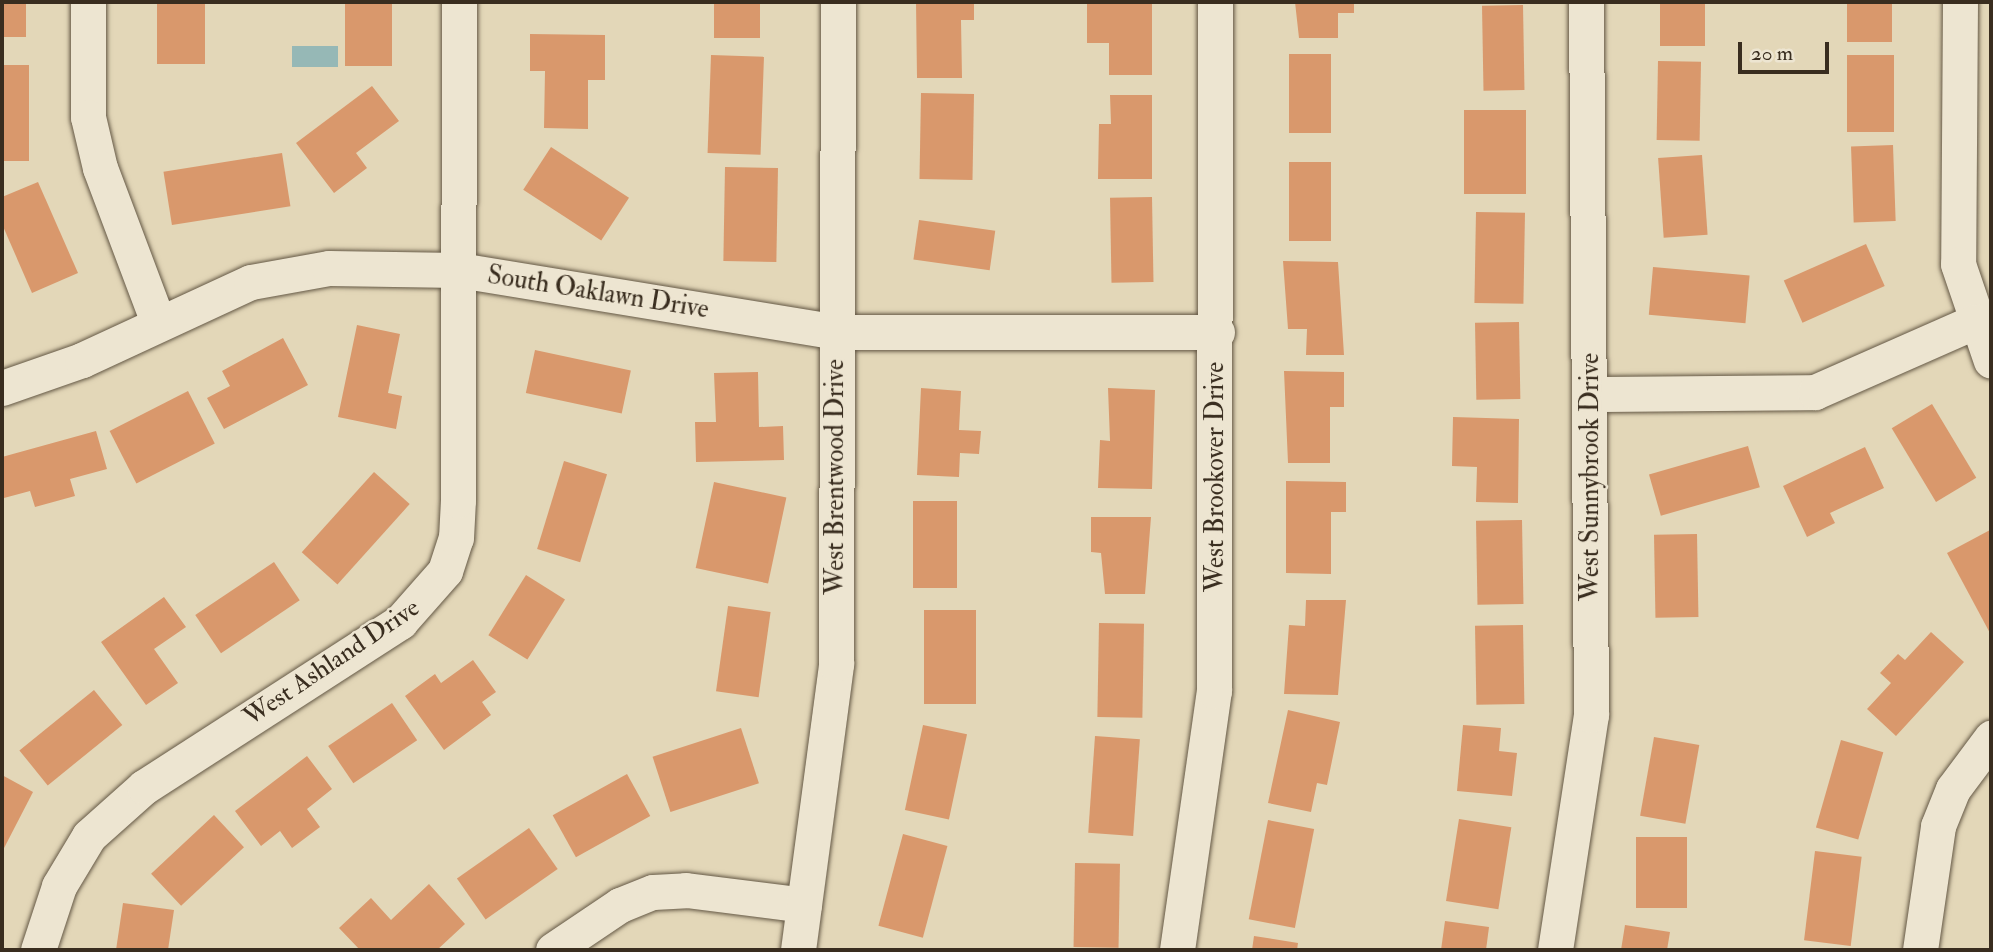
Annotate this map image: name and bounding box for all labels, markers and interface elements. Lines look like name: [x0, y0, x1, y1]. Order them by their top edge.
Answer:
scale bar: [1741, 28, 1832, 72]
text: 20 m: [1751, 40, 1793, 67]
street label: South Oaklawn Drive: [485, 260, 711, 326]
street label: West Sunnybrook Drive: [1575, 353, 1607, 601]
street label: West Brentwood Drive: [820, 359, 852, 595]
street label: West Brookover Drive: [1200, 362, 1232, 592]
street label: West Ashland Drive: [238, 593, 426, 733]

